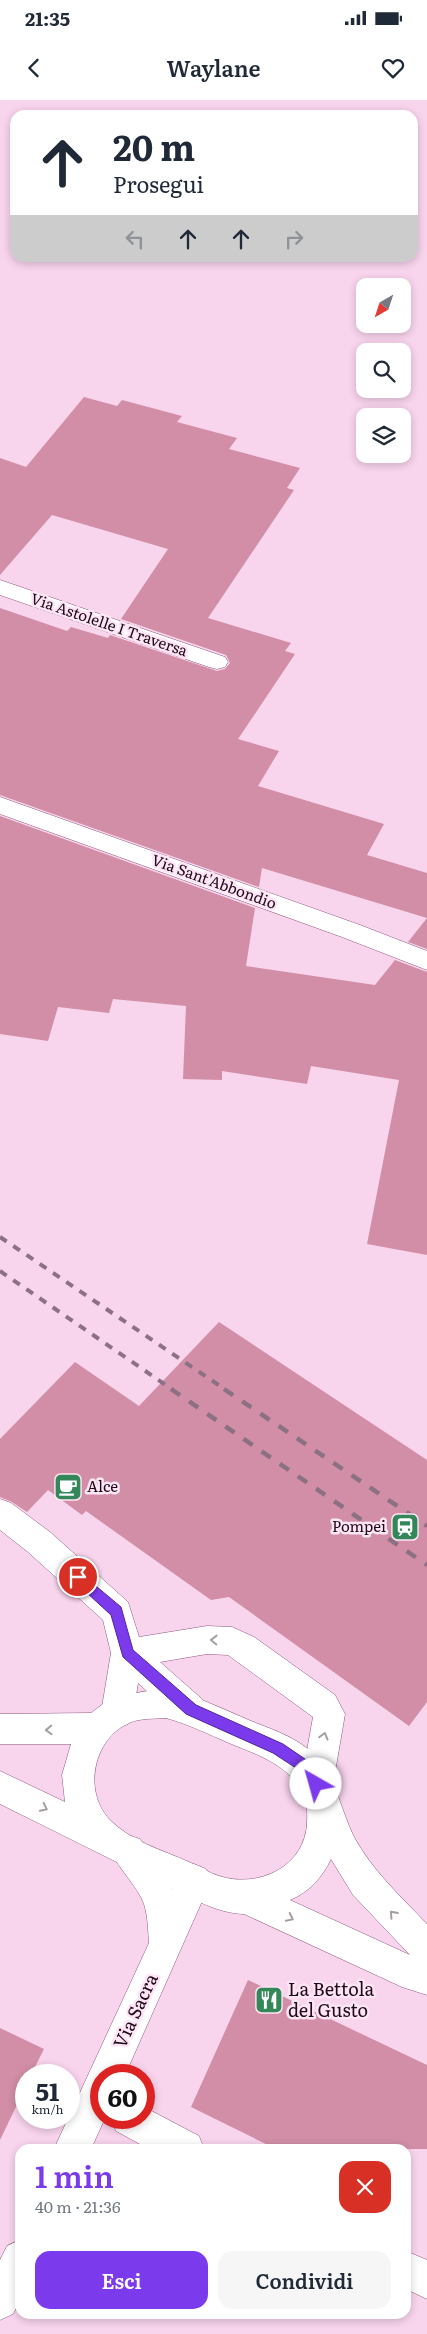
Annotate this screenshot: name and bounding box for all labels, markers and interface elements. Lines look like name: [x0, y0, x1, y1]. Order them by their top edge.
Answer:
text: 21:35: [25, 4, 70, 32]
text: Waylane: [166, 51, 261, 84]
icon: back: [20, 54, 48, 82]
icon: heart: [379, 54, 407, 82]
text: 20 m: [113, 120, 195, 172]
icon: ahead: [30, 130, 95, 195]
text: Prosegui: [113, 167, 204, 200]
icon: left: [121, 225, 149, 253]
icon: ahead: [174, 225, 202, 253]
icon: ahead: [227, 225, 255, 253]
icon: right: [280, 225, 308, 253]
north arrow: [356, 278, 411, 332]
map controls: [356, 278, 411, 463]
button: search: [356, 343, 411, 398]
button: layers: [356, 408, 411, 463]
street label: Via Astolelle I Traversa: [28, 586, 192, 662]
street label: Via Sant'Abbondio: [149, 847, 280, 914]
cafe icon: Alce: [53, 1472, 83, 1502]
place label: Alce: [87, 1474, 118, 1497]
station icon: Pompei: [390, 1512, 420, 1542]
place label: Pompei: [332, 1514, 386, 1537]
pin: [57, 1556, 99, 1598]
icon: arrive: [64, 1563, 92, 1591]
one-way arrow: [210, 1635, 218, 1645]
one-way arrow: [45, 1724, 53, 1735]
one-way arrow: [319, 1732, 329, 1740]
position arrow: [289, 1757, 341, 1809]
one-way arrow: [39, 1802, 48, 1812]
one-way arrow: [390, 1911, 399, 1920]
one-way arrow: [284, 1912, 293, 1922]
street label: Via Sacra: [106, 1968, 164, 2052]
place label: La Bettola del Gusto: [288, 1975, 374, 2023]
restaurant icon: La Bettola del Gusto: [254, 1985, 284, 2015]
speed limit sign: 60: [90, 2064, 155, 2129]
text: 51: [36, 2072, 59, 2109]
text: km/h: [32, 2100, 63, 2118]
text: 1 min: [35, 2153, 114, 2197]
button: close: [339, 2161, 391, 2213]
text: 40 m · 21:36: [35, 2194, 121, 2218]
button: Esci: [35, 2251, 208, 2309]
button: Condividi: [218, 2251, 391, 2309]

